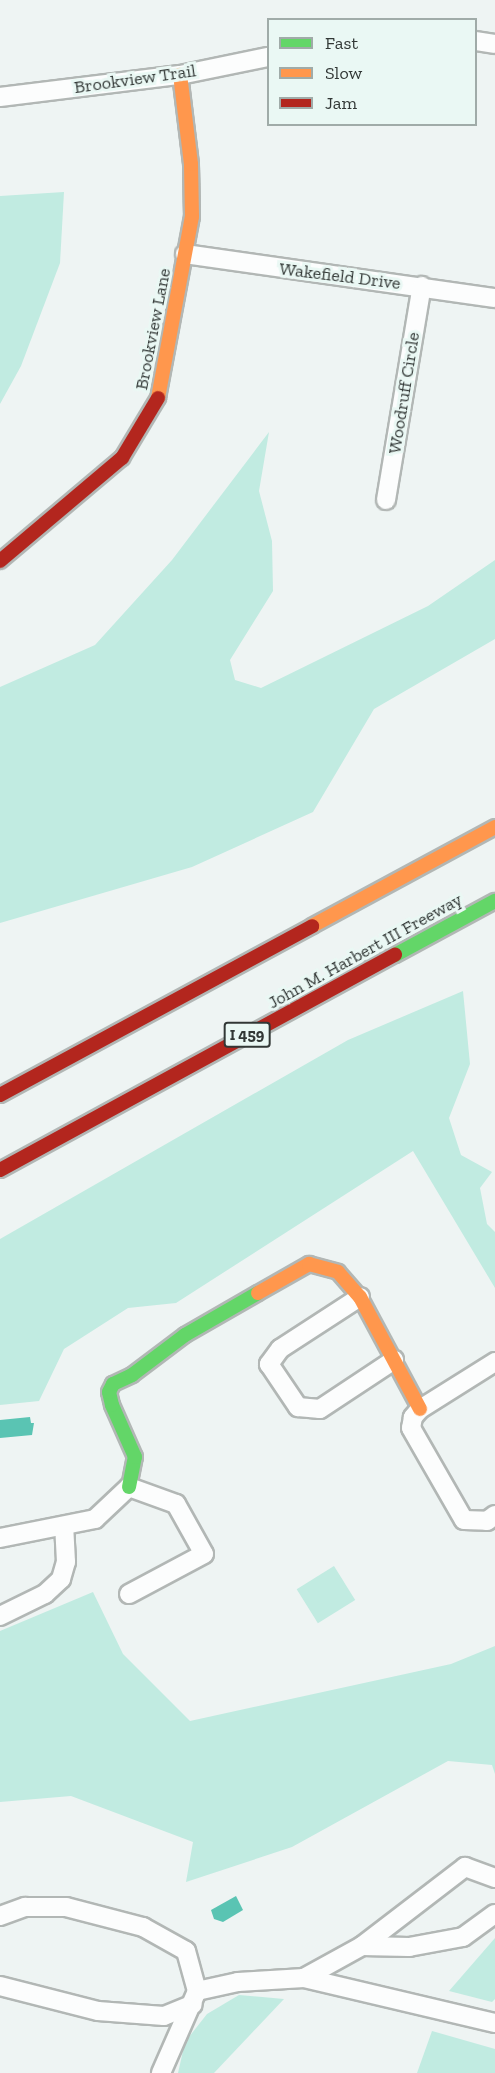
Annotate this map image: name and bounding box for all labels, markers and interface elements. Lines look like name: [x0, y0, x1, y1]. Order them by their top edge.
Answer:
legend: [267, 18, 477, 126]
text: Fast: [325, 32, 358, 54]
street label: Brookview Trail: [72, 60, 198, 98]
text: Slow: [325, 62, 362, 84]
text: Jam: [325, 92, 357, 114]
street label: Wakefield Drive: [278, 258, 402, 294]
street label: Brookview Lane: [131, 266, 175, 392]
street label: Woodruff Circle: [384, 331, 424, 455]
street label: John M. Harbert III Freeway: [264, 889, 466, 1013]
road number: I 459: [223, 1022, 271, 1048]

